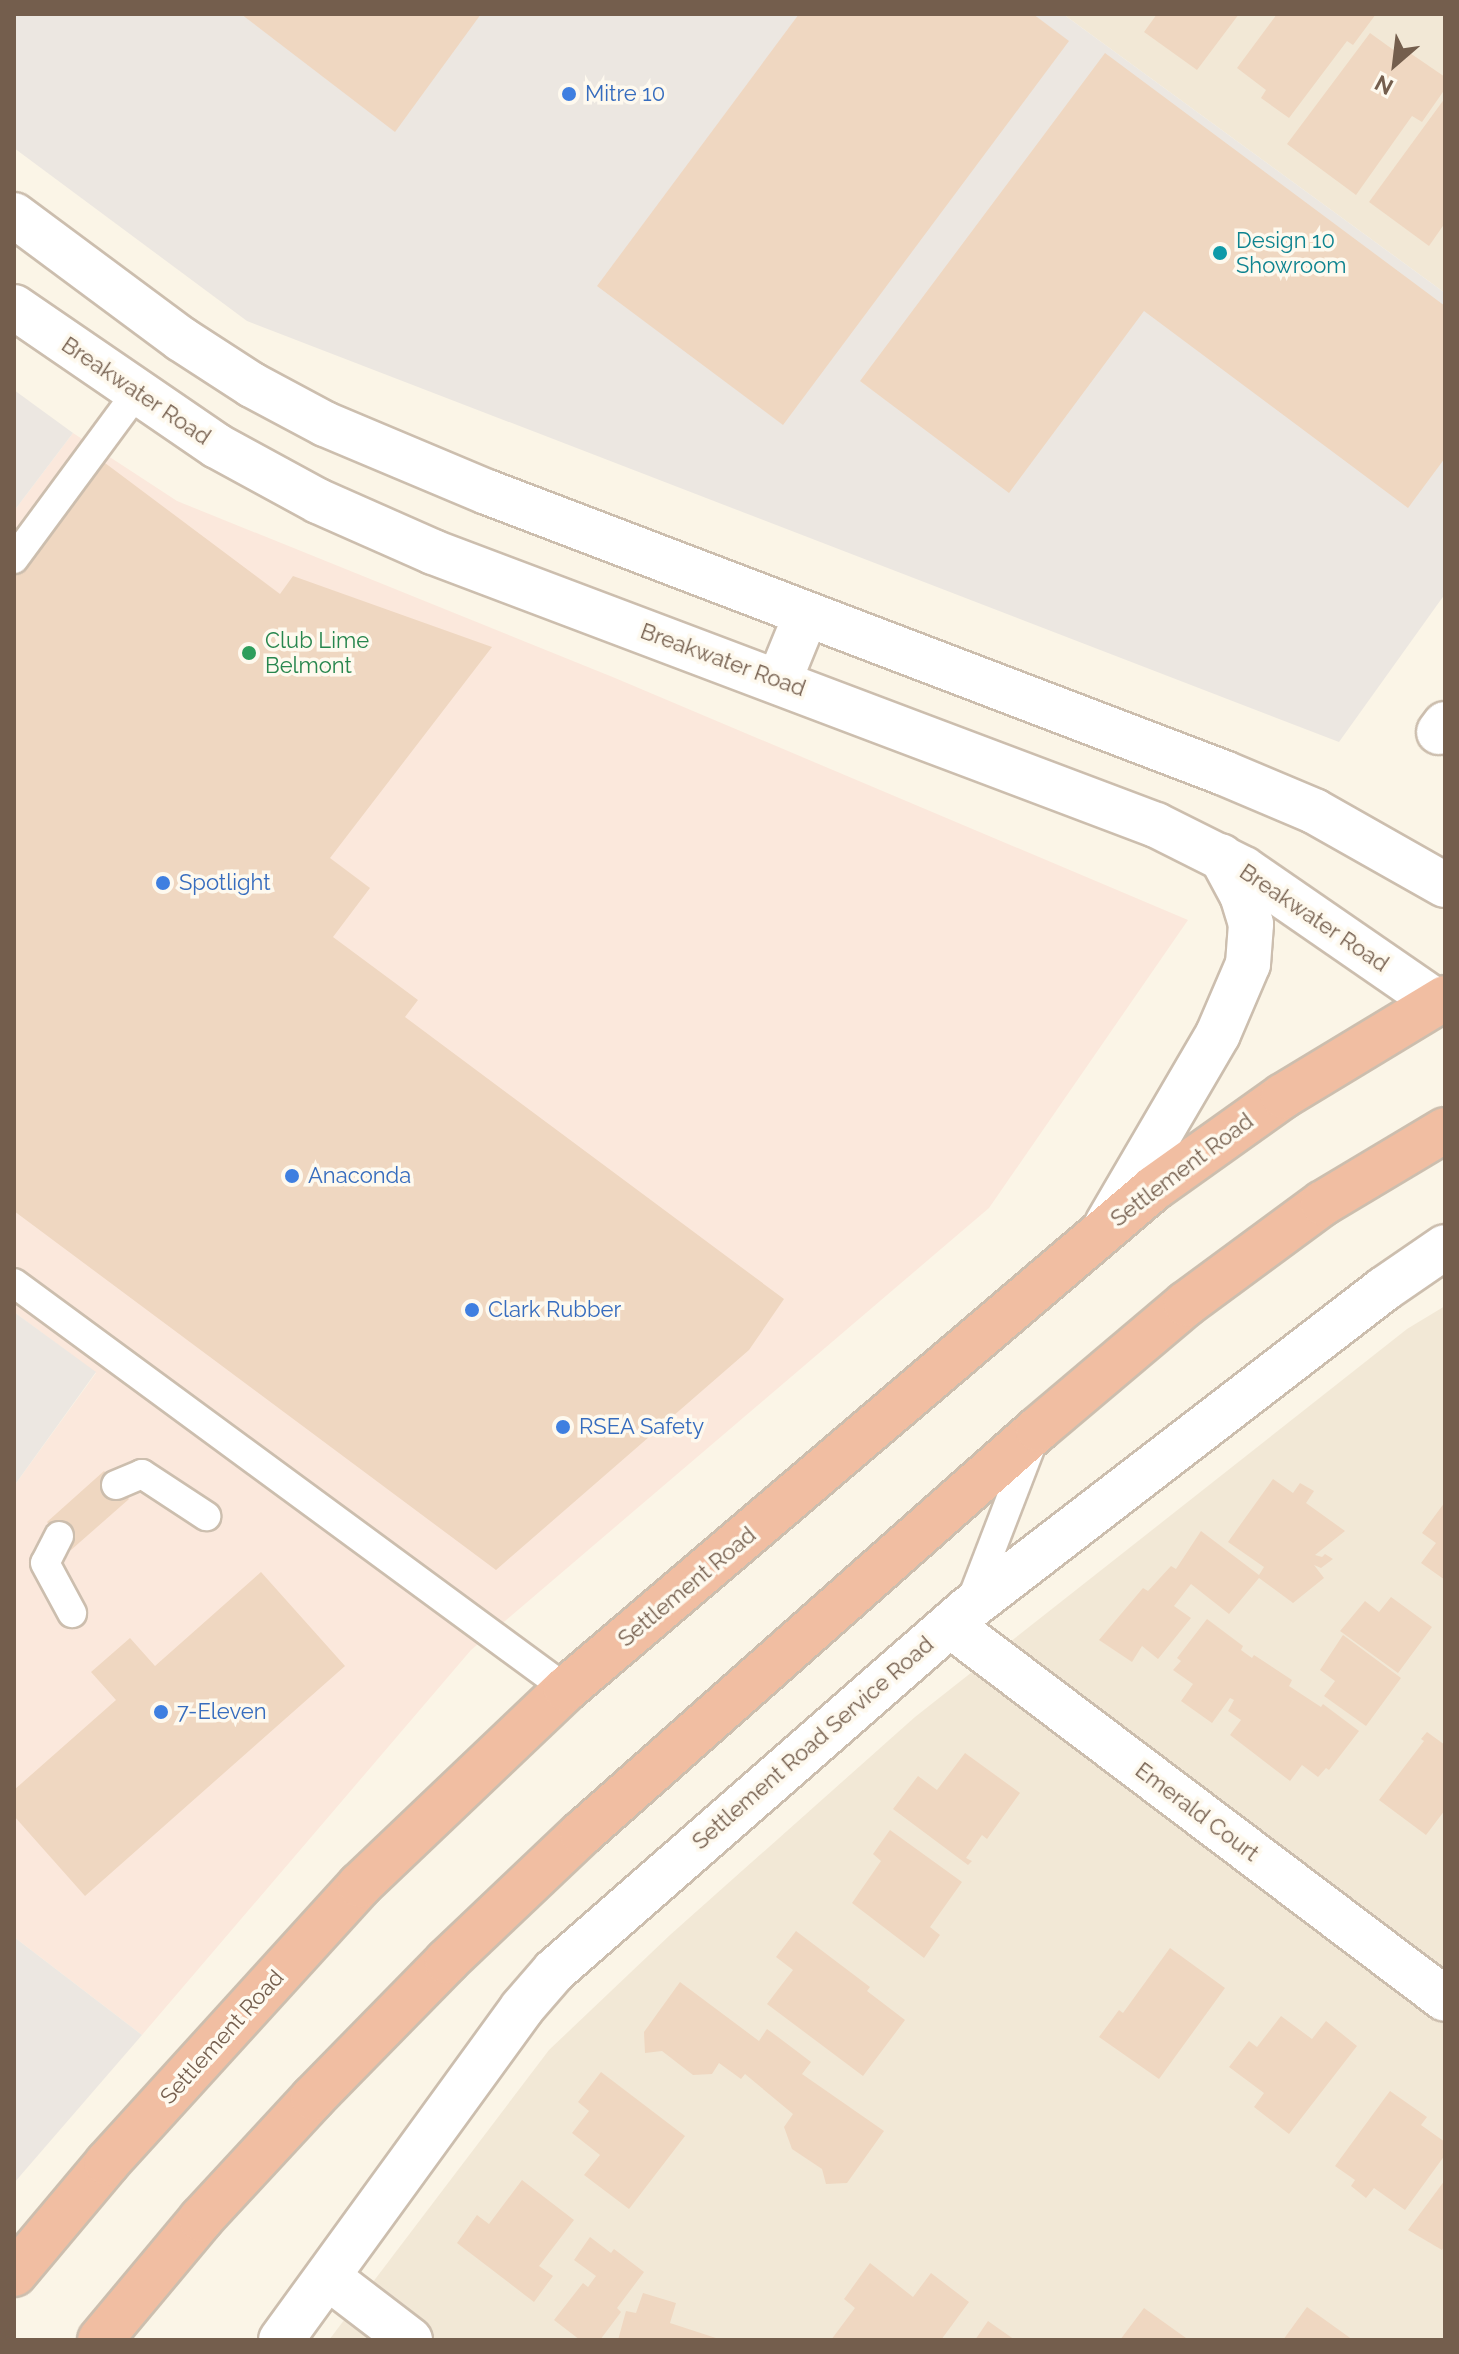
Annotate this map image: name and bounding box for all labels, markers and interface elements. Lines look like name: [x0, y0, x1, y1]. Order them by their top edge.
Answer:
north arrow: [1355, 24, 1435, 104]
text: N: [1370, 70, 1397, 101]
place label: Mitre 10: [585, 81, 665, 107]
marker: Mitre 10: [560, 85, 578, 103]
place label: Design 10 Showroom: [1236, 227, 1347, 278]
marker: Design 10 Showroom: [1211, 244, 1229, 262]
street label: Breakwater Road: [56, 331, 216, 451]
street label: Breakwater Road: [637, 618, 809, 702]
place label: Club Lime Belmont: [265, 627, 369, 678]
marker: Club Lime Belmont: [240, 644, 258, 662]
street label: Breakwater Road: [1234, 858, 1394, 978]
place label: Spotlight: [179, 870, 271, 896]
marker: Spotlight: [154, 874, 172, 892]
street label: Settlement Road: [1106, 1108, 1258, 1232]
place label: Anaconda: [308, 1163, 411, 1189]
marker: Anaconda: [283, 1167, 301, 1185]
place label: Clark Rubber: [488, 1297, 621, 1323]
marker: Clark Rubber: [463, 1301, 481, 1319]
place label: RSEA Safety: [579, 1414, 705, 1440]
marker: RSEA Safety: [554, 1418, 572, 1436]
street label: Settlement Road: [613, 1522, 761, 1652]
street label: Settlement Road Service Road: [687, 1631, 939, 1855]
place label: 7-Eleven: [177, 1699, 266, 1725]
marker: 7-Eleven: [152, 1703, 170, 1721]
street label: Emerald Court: [1130, 1757, 1264, 1867]
street label: Settlement Road: [155, 1964, 289, 2110]

